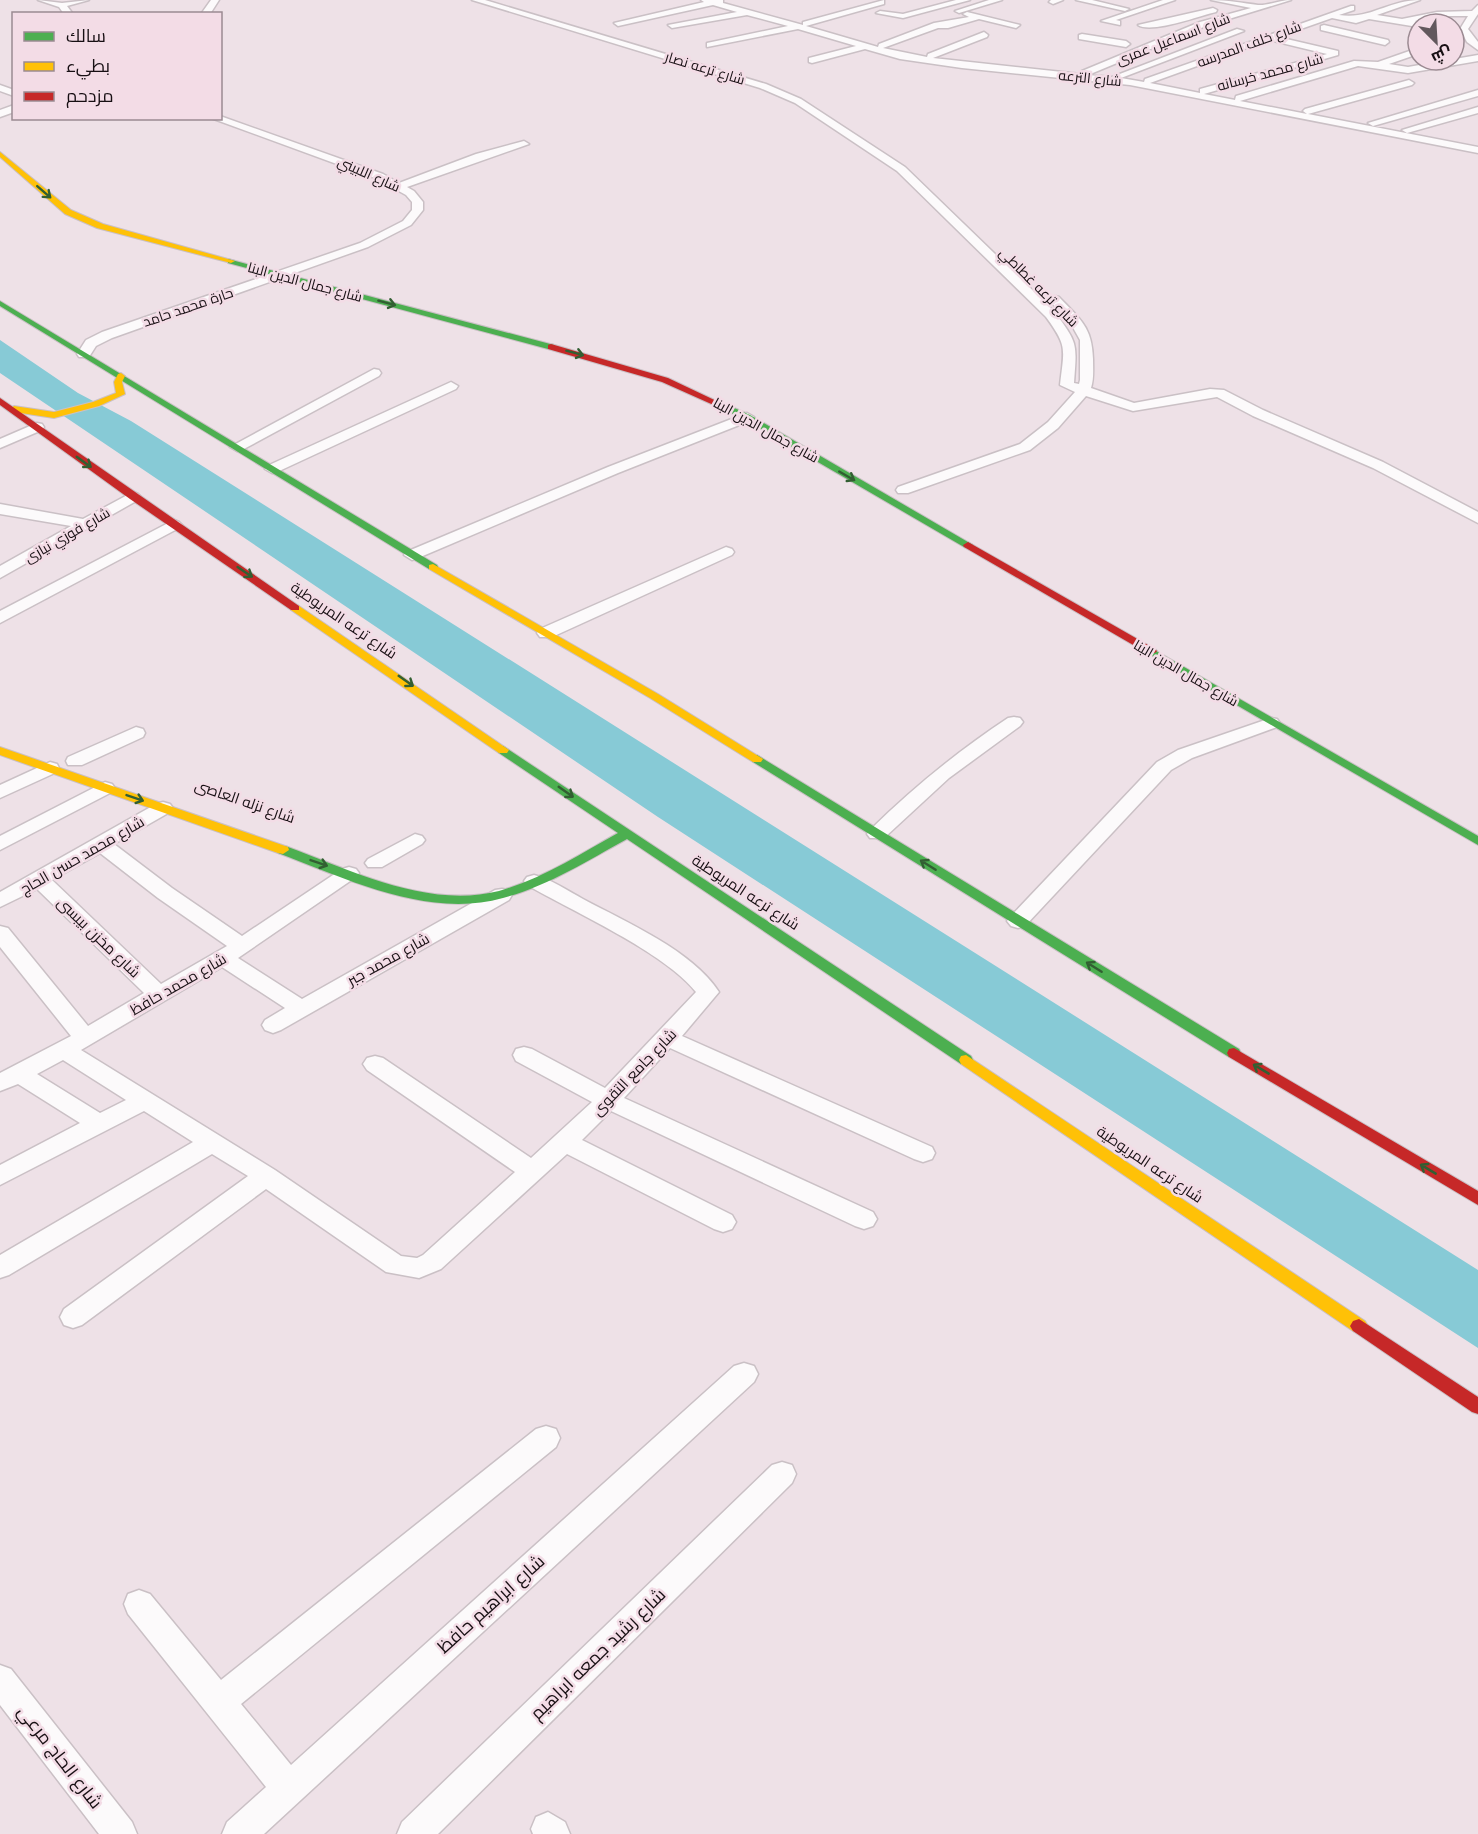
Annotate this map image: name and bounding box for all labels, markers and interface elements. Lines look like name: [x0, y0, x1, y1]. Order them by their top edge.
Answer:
street label: شارع اسماعيل عمرى: [1114, 10, 1232, 69]
legend: [12, 12, 222, 120]
north arrow: [1406, 12, 1466, 72]
street label: شارع خلف المدرسه: [1195, 18, 1304, 71]
text: سالك: [66, 26, 106, 46]
text: ش: [1429, 42, 1455, 67]
street label: شارع ترعه نصار: [662, 48, 747, 89]
street label: شارع محمد خرسانه: [1215, 50, 1325, 95]
text: بطيء: [66, 56, 110, 80]
street label: شارع الترعه: [1058, 67, 1122, 90]
text: مزدحم: [66, 86, 114, 108]
street label: شارع اللبيني: [334, 153, 403, 199]
one-way arrow: [36, 185, 51, 199]
street label: شارع ترعه غطاطي: [993, 244, 1082, 333]
street label: شارع جمال الدين البنا: [246, 259, 364, 306]
street label: حارة محمد حامد: [141, 284, 235, 330]
one-way arrow: [377, 298, 396, 310]
one-way arrow: [565, 348, 584, 359]
street label: شارع جمال الدين البنا: [710, 394, 822, 466]
one-way arrow: [76, 455, 92, 468]
one-way arrow: [839, 470, 856, 482]
street label: شارع فوزي نيازى: [21, 504, 115, 569]
one-way arrow: [236, 566, 252, 578]
street label: شارع ترعه المريوطية: [286, 578, 400, 664]
street label: شارع جمال الدين البنا: [1130, 637, 1241, 710]
one-way arrow: [397, 675, 414, 687]
street label: شارع نزله العاصى: [192, 776, 297, 829]
one-way arrow: [558, 786, 574, 798]
one-way arrow: [125, 793, 144, 804]
street label: شارع محمد حسن الحاج: [17, 813, 148, 900]
street label: شارع ترعه المريوطية: [688, 851, 803, 936]
one-way arrow: [309, 858, 328, 869]
one-way arrow: [920, 859, 937, 871]
street label: شارع مخزن بيبسى: [52, 893, 144, 983]
street label: شارع محمد جبر: [343, 929, 434, 992]
street label: شارع محمد حافظ: [127, 950, 231, 1021]
one-way arrow: [1086, 961, 1103, 973]
street label: شارع جامع التقوى: [588, 1025, 682, 1121]
one-way arrow: [1253, 1062, 1270, 1074]
street label: شارع ترعه المريوطية: [1092, 1122, 1206, 1208]
one-way arrow: [1420, 1163, 1437, 1175]
street label: شارع ابراهيم حافظ: [433, 1551, 550, 1659]
street label: شارع رشيد جمعه ابراهيم: [526, 1584, 671, 1725]
street label: شارع الحاج مرعي: [11, 1702, 106, 1815]

